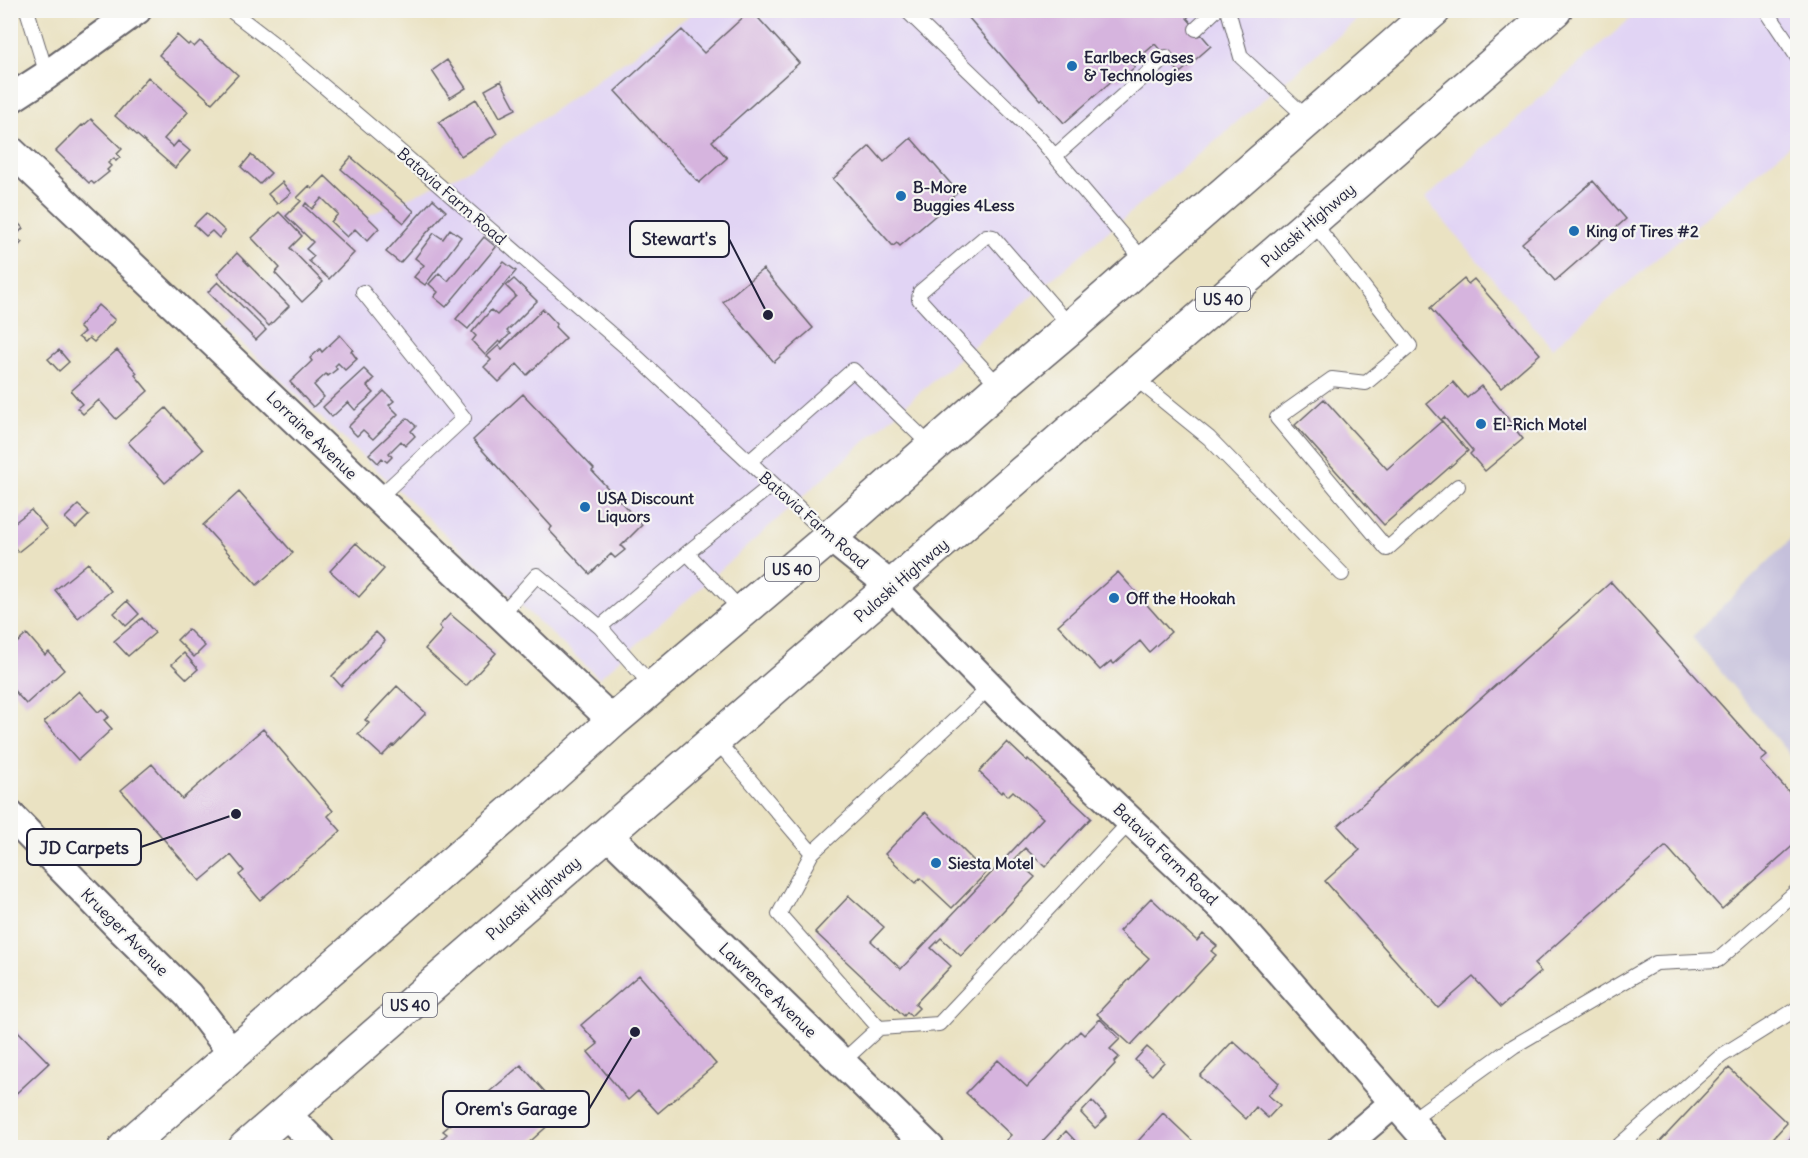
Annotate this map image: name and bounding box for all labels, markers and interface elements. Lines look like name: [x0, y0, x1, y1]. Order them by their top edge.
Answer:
place label: Earlbeck Gases & Technologies: [1084, 47, 1194, 86]
marker: Earlbeck Gases & Technologies: [1065, 59, 1079, 73]
street label: Batavia Farm Road: [393, 143, 511, 249]
place label: B-More Buggies 4Less: [913, 177, 1015, 216]
street label: Pulaski Highway: [1257, 179, 1359, 271]
marker: B-More Buggies 4Less: [894, 189, 908, 203]
callout: Stewart's: [630, 221, 729, 257]
place label: King of Tires #2: [1586, 221, 1699, 242]
marker: King of Tires #2: [1567, 224, 1581, 238]
text: Stewart's: [642, 227, 716, 250]
road number: US 40: [1196, 287, 1250, 311]
street label: Lorraine Avenue: [262, 387, 362, 483]
place label: El-Rich Motel: [1493, 414, 1587, 434]
marker: El-Rich Motel: [1474, 417, 1488, 431]
street label: Batavia Farm Road: [755, 467, 873, 573]
place label: USA Discount Liquors: [597, 488, 695, 527]
marker: USA Discount Liquors: [578, 500, 592, 514]
street label: Pulaski Highway: [850, 534, 952, 626]
road number: US 40: [765, 557, 819, 581]
place label: Off the Hookah: [1126, 588, 1236, 608]
marker: Off the Hookah: [1107, 591, 1121, 605]
street label: Batavia Farm Road: [1110, 799, 1222, 909]
callout: JD Carpets: [27, 829, 141, 865]
text: JD Carpets: [39, 836, 129, 859]
street label: Pulaski Highway: [482, 852, 584, 944]
place label: Siesta Motel: [948, 853, 1034, 873]
marker: Siesta Motel: [929, 856, 943, 870]
street label: Krueger Avenue: [77, 884, 173, 980]
street label: Lawrence Avenue: [715, 938, 821, 1042]
road number: US 40: [383, 993, 437, 1017]
callout: Orem's Garage: [443, 1091, 589, 1127]
text: Orem's Garage: [455, 1097, 577, 1120]

